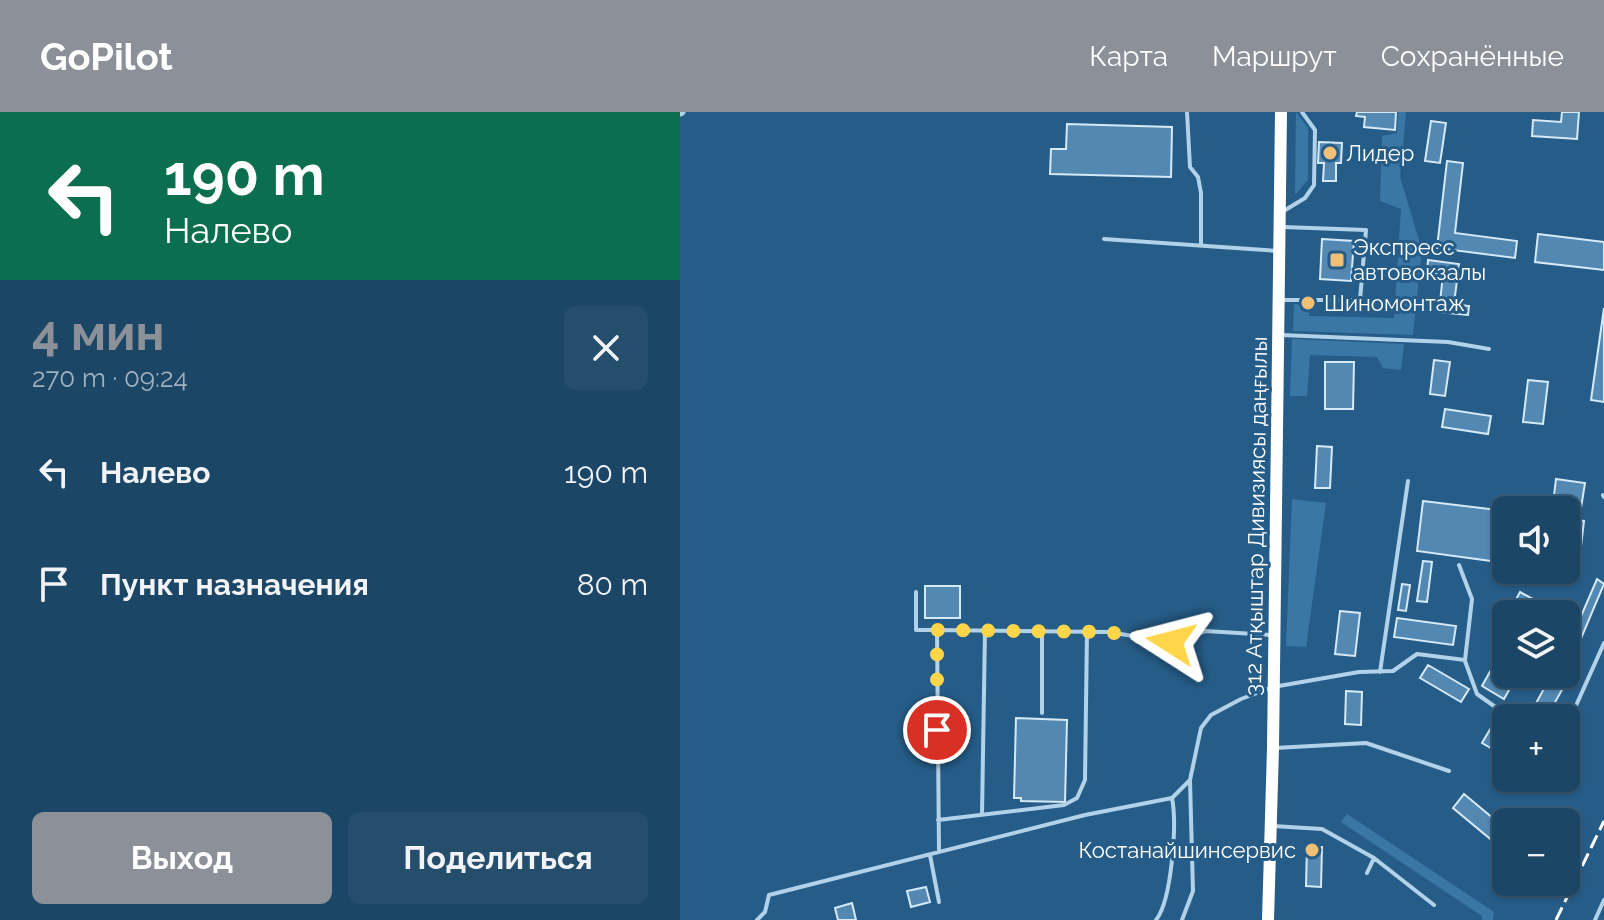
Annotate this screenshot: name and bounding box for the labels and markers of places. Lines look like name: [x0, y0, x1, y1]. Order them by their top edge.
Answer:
place label: Лидер: [1346, 140, 1414, 166]
marker: Лидер: [1321, 144, 1339, 162]
place label: Экспресс автовокзалы: [1353, 234, 1486, 285]
marker: Экспресс автовокзалы: [1328, 251, 1346, 269]
place label: Шиномонтаж: [1324, 290, 1465, 316]
marker: Шиномонтаж: [1299, 294, 1317, 312]
pin: [903, 696, 971, 764]
place label: Костанайшинсервис: [1078, 837, 1296, 863]
marker: Костанайшинсервис: [1303, 841, 1321, 859]

